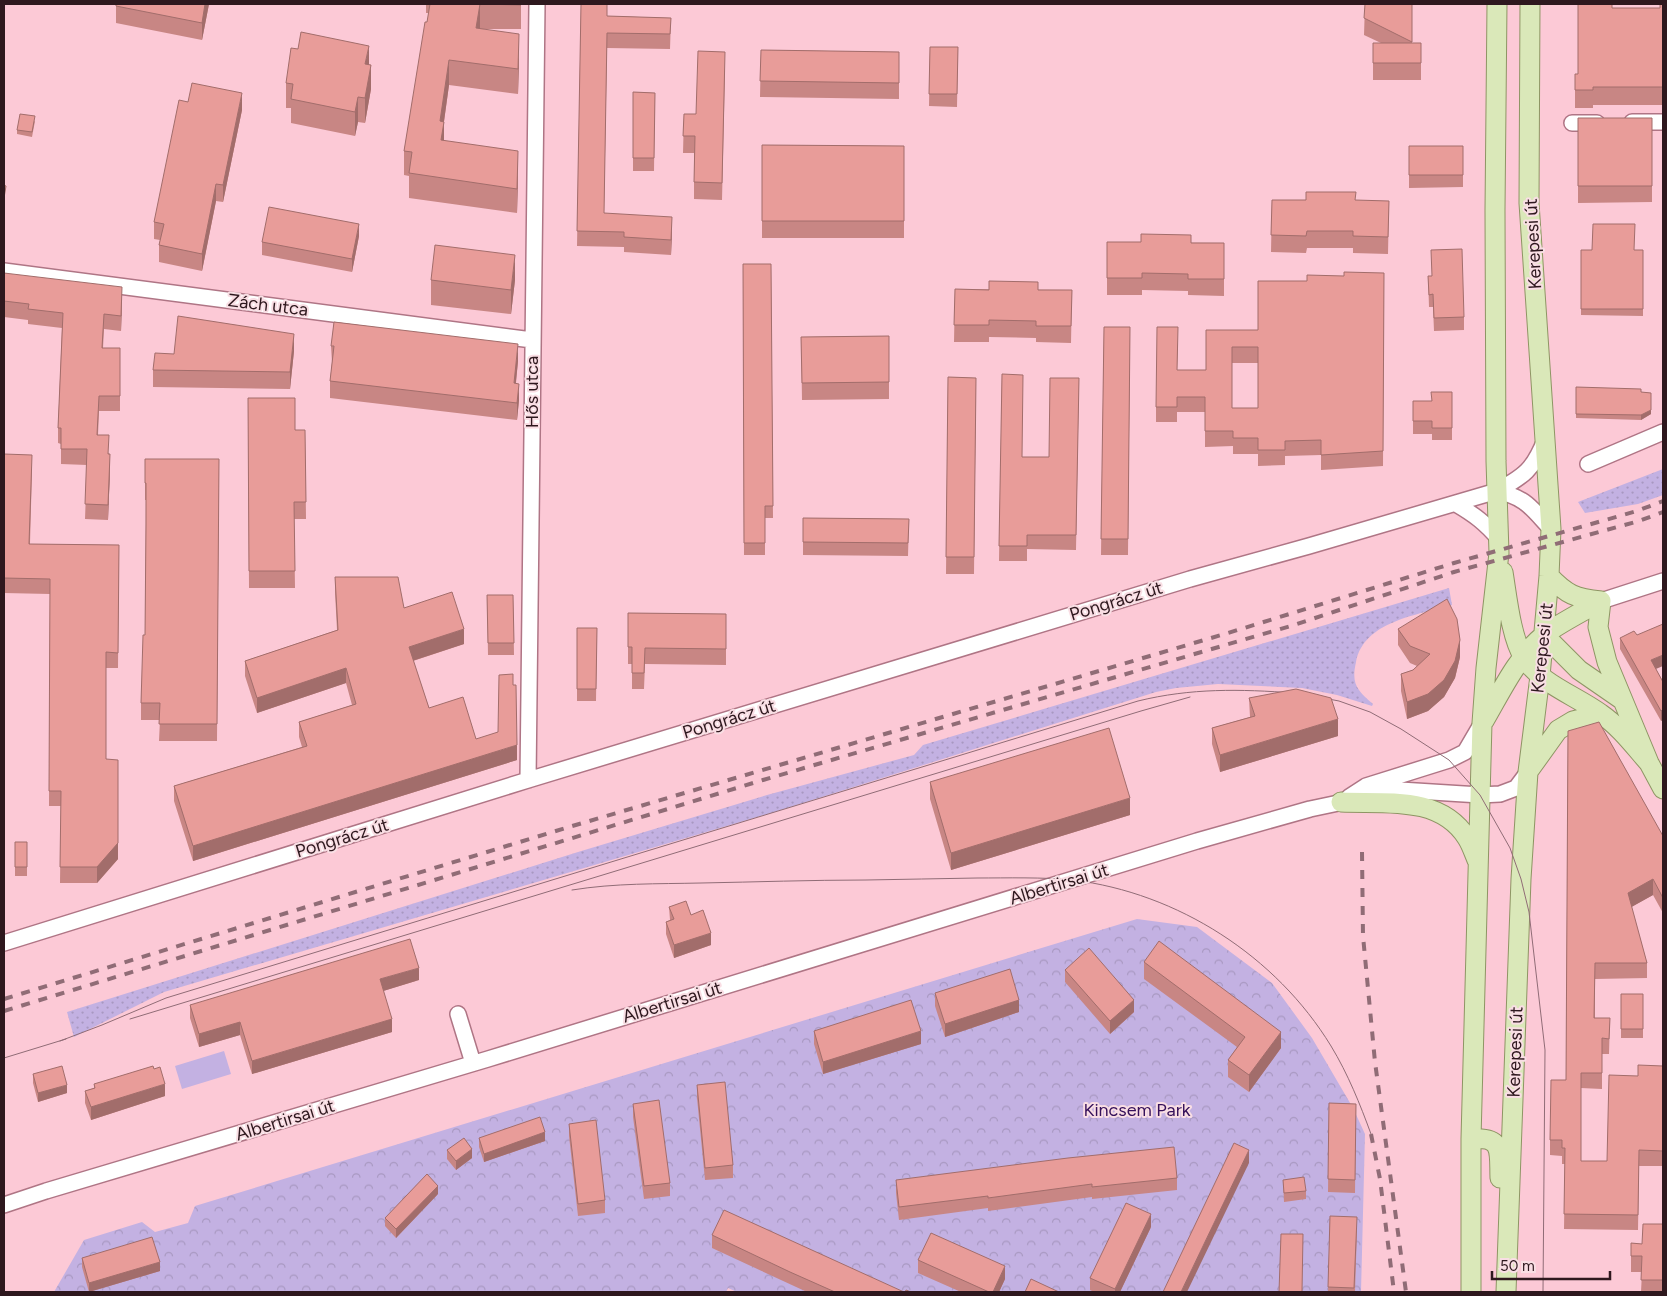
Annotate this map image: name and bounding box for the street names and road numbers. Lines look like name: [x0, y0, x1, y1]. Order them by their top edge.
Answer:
street label: Kerepesi út: [1520, 198, 1546, 290]
street label: Zách utca: [227, 289, 309, 321]
street label: Hős utca: [521, 356, 543, 428]
street label: Pongrácz út: [1067, 576, 1165, 626]
street label: Kerepesi út: [1526, 601, 1558, 694]
street label: Pongrácz út: [680, 694, 778, 744]
street label: Pongrácz út: [293, 813, 391, 863]
street label: Albertirsai út: [1007, 858, 1112, 910]
street label: Albertirsai út: [620, 976, 725, 1028]
street label: Kerepesi út: [1502, 1006, 1528, 1098]
street label: Albertirsai út: [233, 1094, 338, 1146]

